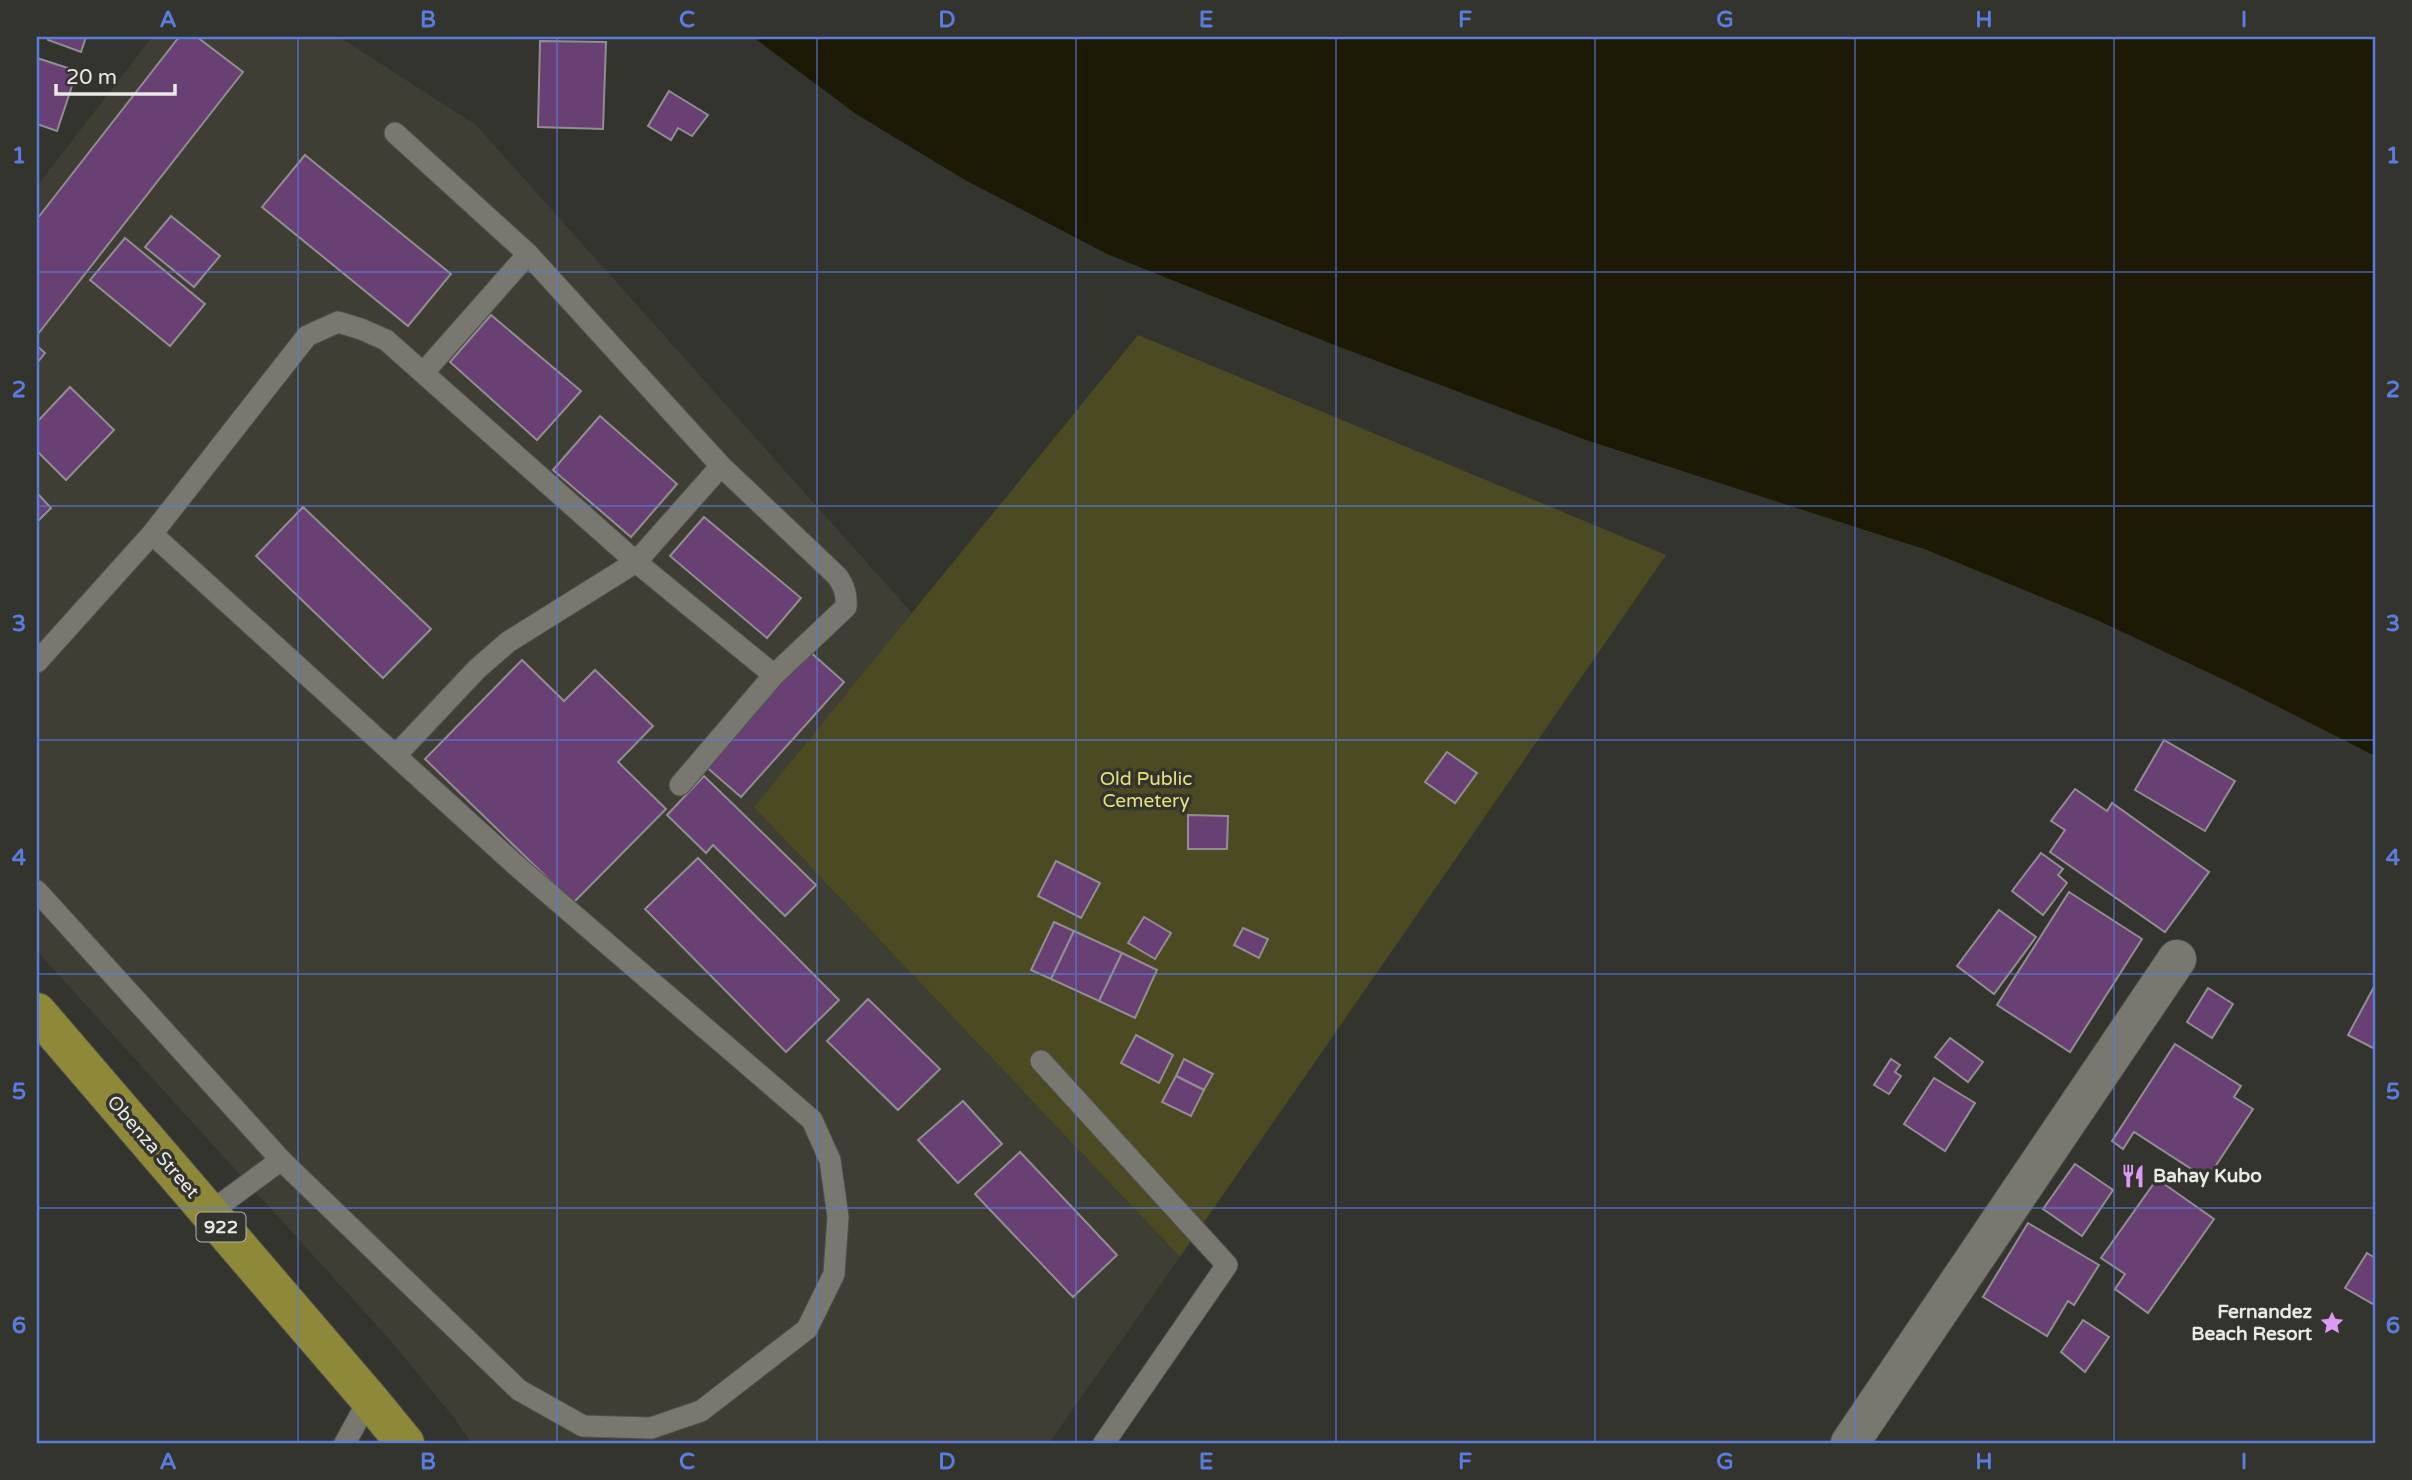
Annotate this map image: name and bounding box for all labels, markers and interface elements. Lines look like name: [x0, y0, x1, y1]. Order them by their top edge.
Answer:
text: A: [159, 6, 177, 34]
text: B: [420, 6, 436, 34]
text: C: [679, 6, 695, 34]
text: D: [938, 6, 956, 34]
text: E: [1199, 6, 1213, 34]
text: F: [1458, 6, 1472, 34]
text: G: [1716, 6, 1734, 34]
text: H: [1975, 6, 1993, 34]
text: I: [2241, 6, 2247, 34]
scale bar: [56, 52, 175, 96]
text: 20 m: [66, 65, 117, 90]
text: 1: [12, 142, 26, 170]
text: 1: [2386, 142, 2400, 170]
text: 2: [12, 376, 26, 404]
text: 2: [2386, 376, 2400, 404]
text: 3: [12, 610, 26, 638]
text: 3: [2386, 610, 2400, 638]
park label: Old Public Cemetery: [1100, 768, 1192, 812]
text: 4: [12, 844, 27, 872]
text: 4: [2386, 844, 2401, 872]
text: 5: [12, 1078, 26, 1106]
text: 5: [2386, 1078, 2400, 1106]
street label: Obenza Street: [102, 1091, 204, 1203]
restaurant icon: Bahay Kubo: [2119, 1162, 2147, 1190]
place label: Bahay Kubo: [2153, 1165, 2262, 1188]
road number: 922: [196, 1212, 246, 1242]
place label: Fernandez Beach Resort: [2191, 1301, 2313, 1345]
place icon: Fernandez Beach Resort: [2318, 1309, 2346, 1337]
text: 6: [12, 1312, 26, 1340]
text: 6: [2386, 1312, 2400, 1340]
text: A: [159, 1448, 177, 1476]
text: B: [420, 1448, 436, 1476]
text: C: [679, 1448, 695, 1476]
text: D: [938, 1448, 956, 1476]
text: E: [1199, 1448, 1213, 1476]
text: F: [1458, 1448, 1472, 1476]
text: G: [1716, 1448, 1734, 1476]
text: H: [1975, 1448, 1993, 1476]
text: I: [2241, 1448, 2247, 1476]

